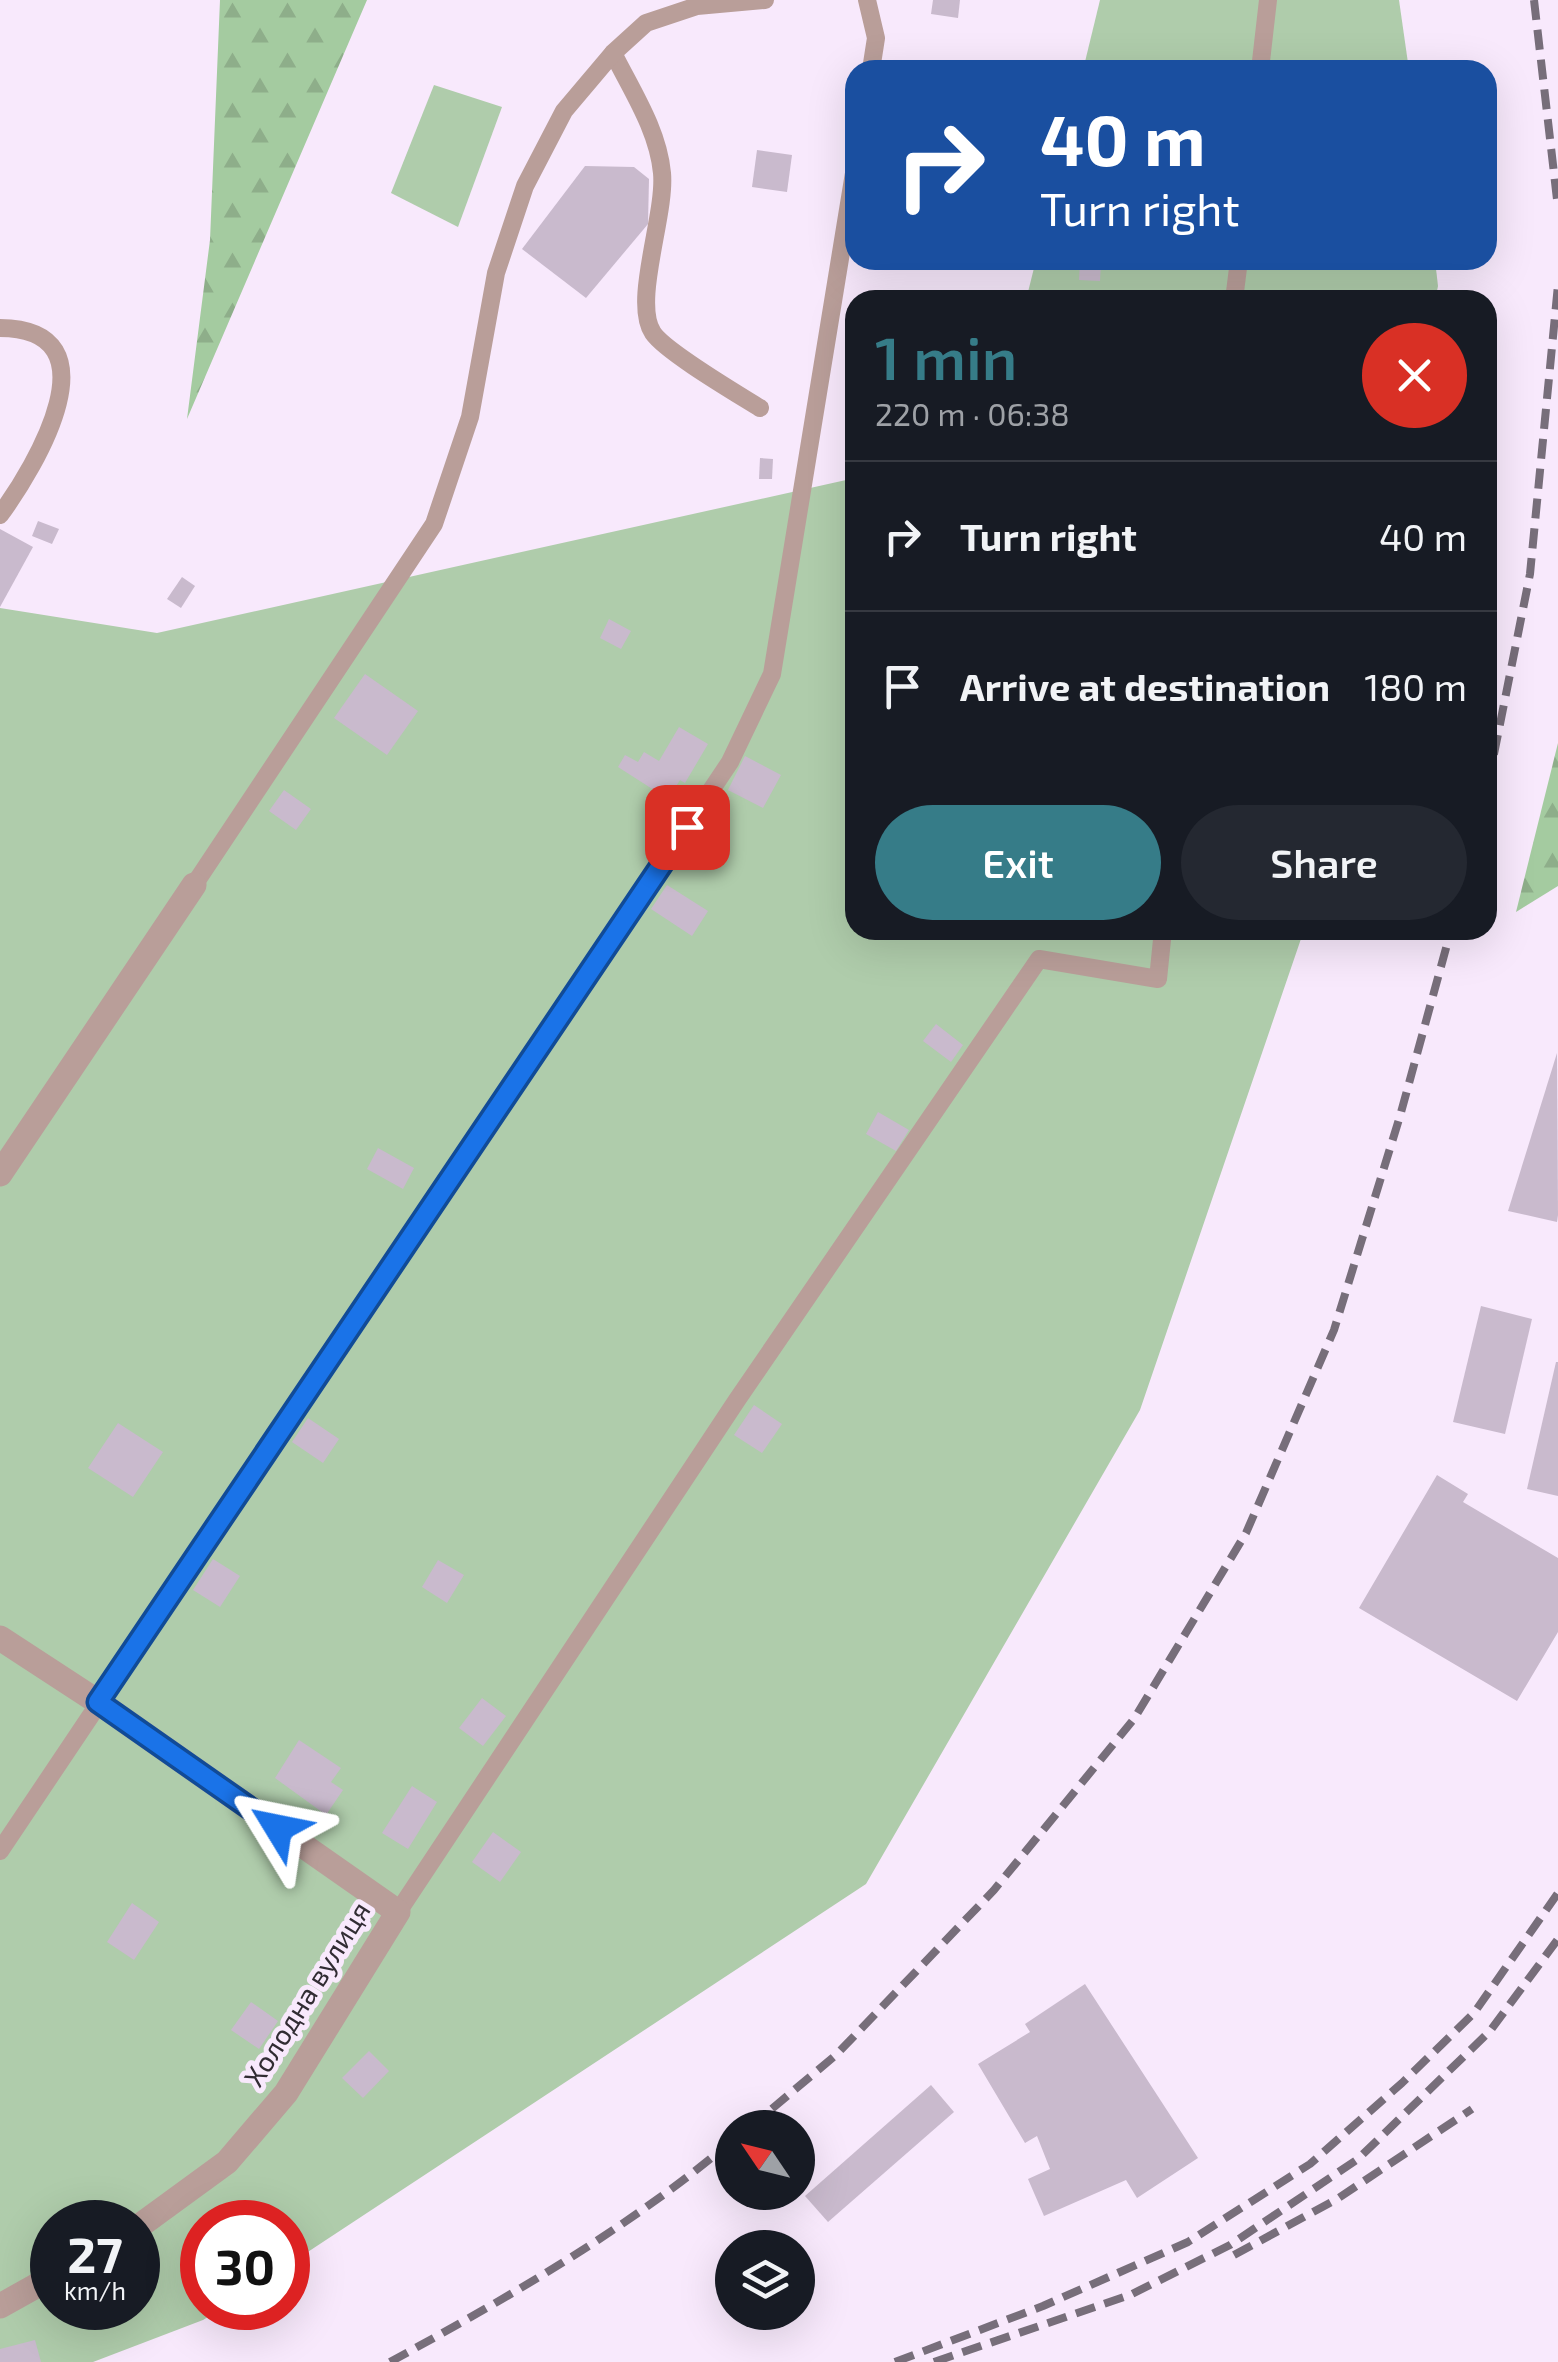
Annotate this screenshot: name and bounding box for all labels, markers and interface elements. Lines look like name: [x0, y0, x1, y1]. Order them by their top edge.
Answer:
text: 40 m: [1040, 96, 1206, 180]
icon: right: [875, 100, 1005, 230]
text: Turn right: [1040, 181, 1240, 235]
text: 1 min: [875, 320, 1017, 392]
button: close: [1362, 323, 1467, 428]
text: 220 m · 06:38: [875, 394, 1070, 432]
icon: right: [875, 509, 930, 564]
text: Turn right: [960, 513, 1137, 559]
text: 40 m: [1379, 513, 1467, 559]
icon: arrive: [875, 659, 930, 714]
text: Arrive at destination: [960, 663, 1330, 709]
text: 180 m: [1364, 663, 1467, 709]
pin: [645, 785, 730, 870]
icon: arrive: [660, 800, 715, 855]
button: Exit: [875, 805, 1161, 920]
button: Share: [1181, 805, 1467, 920]
position arrow: [226, 1776, 330, 1880]
street label: Холодна вулиця: [236, 1895, 377, 2092]
north arrow: [715, 2110, 815, 2210]
map controls: [715, 2110, 815, 2330]
speed limit sign: 30: [180, 2200, 310, 2330]
text: 27: [67, 2223, 123, 2283]
button: layers: [715, 2230, 815, 2330]
text: km/h: [64, 2275, 126, 2305]

